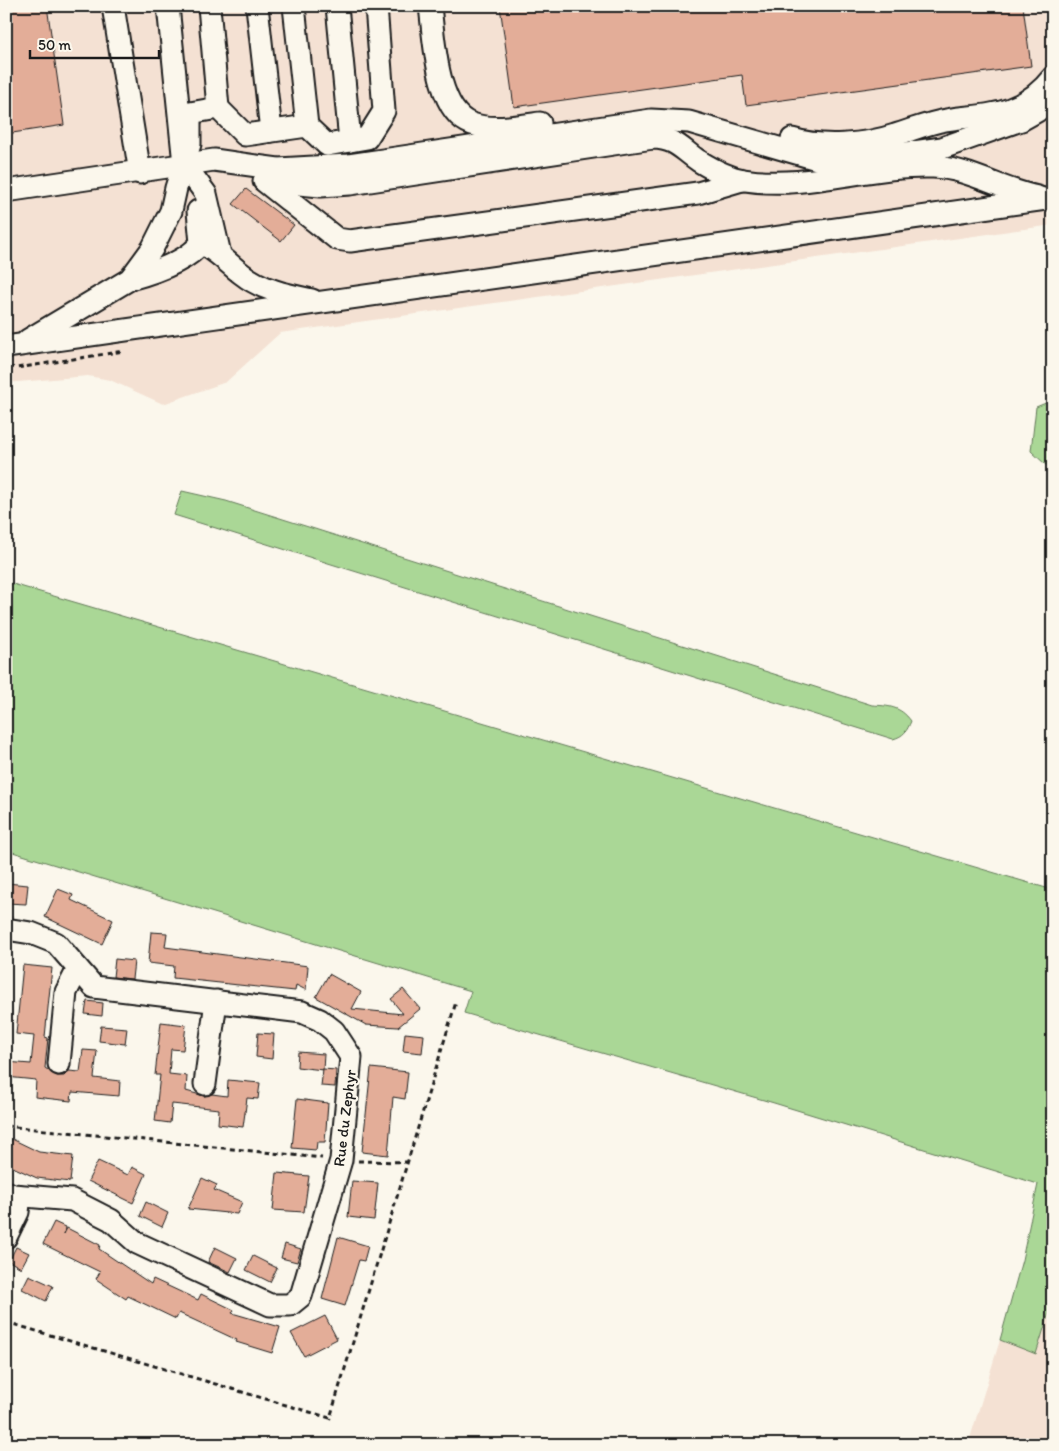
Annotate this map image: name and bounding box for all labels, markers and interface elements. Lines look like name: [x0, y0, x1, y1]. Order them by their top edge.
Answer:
scale bar: [30, 28, 159, 60]
text: 50 m: [38, 36, 71, 54]
street label: Rue du Zephyr: [329, 1068, 360, 1168]

